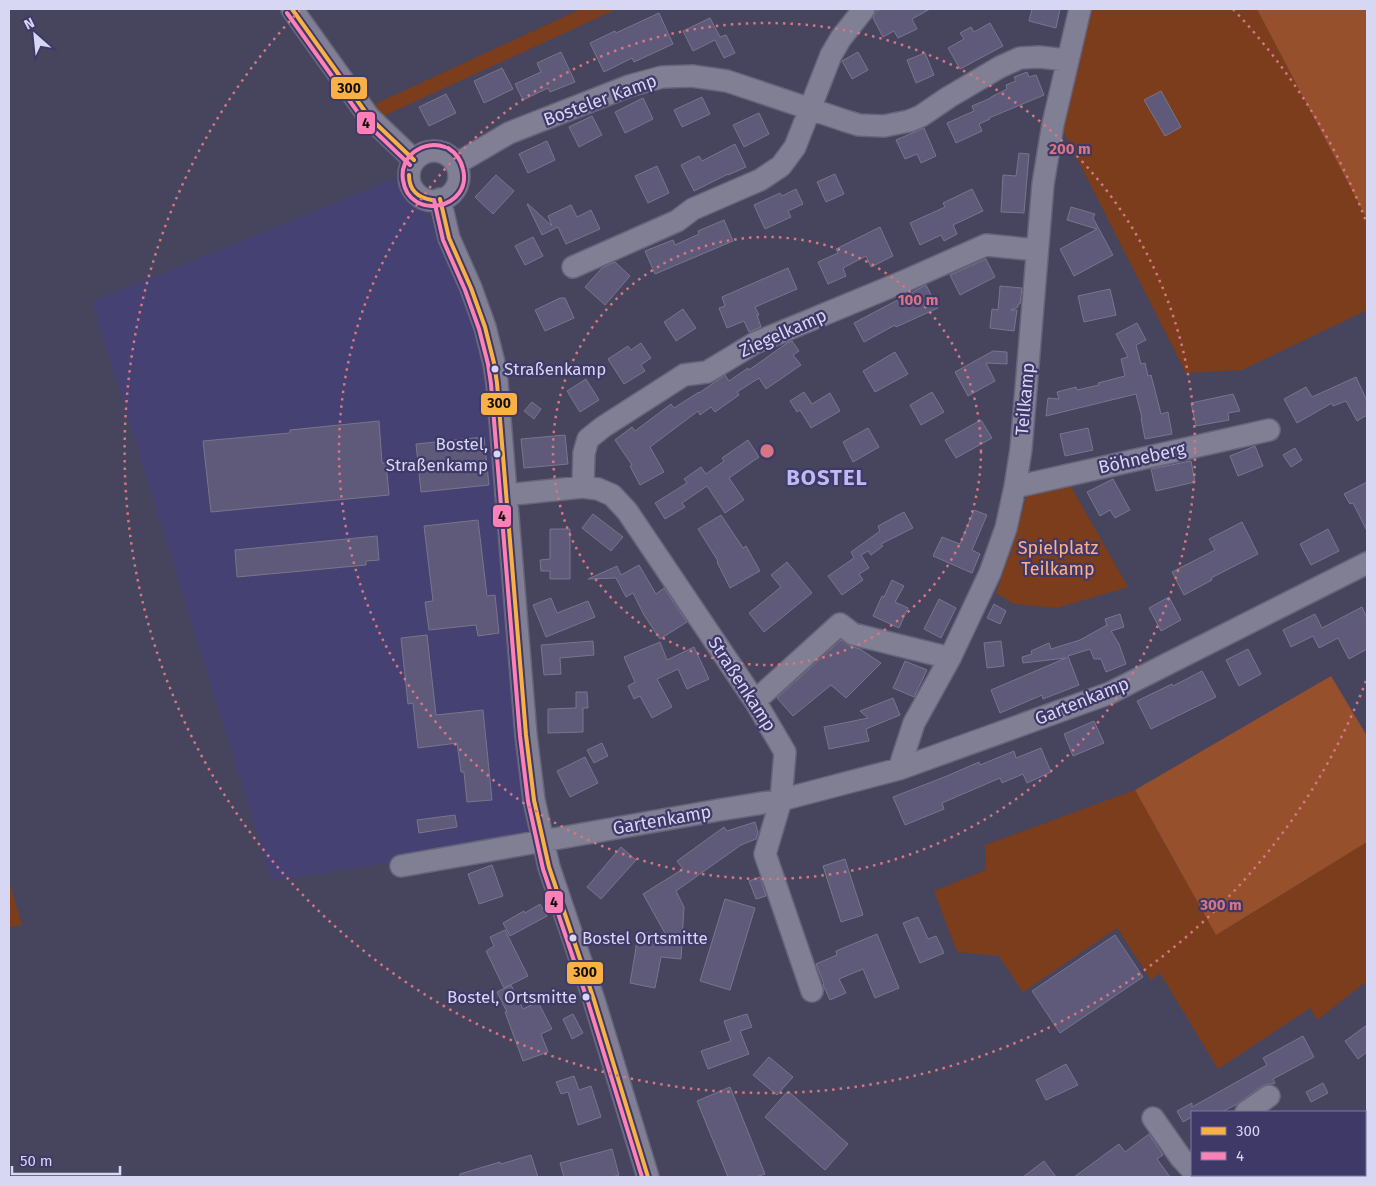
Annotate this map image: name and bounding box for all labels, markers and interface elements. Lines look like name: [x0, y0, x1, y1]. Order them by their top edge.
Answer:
north arrow: [10, 10, 60, 60]
text: N: [21, 14, 37, 34]
street label: Bosteler Kamp: [540, 69, 660, 131]
line badge: 300: [330, 76, 368, 100]
text: 300: [336, 80, 361, 97]
line badge: 4: [356, 111, 376, 135]
text: 4: [362, 115, 370, 132]
text: 200 m: [1049, 140, 1091, 158]
text: 100 m: [898, 291, 938, 309]
street label: Ziegelkamp: [736, 304, 830, 362]
place label: Straßenkamp: [504, 359, 606, 380]
street label: Teilkamp: [1011, 362, 1039, 436]
marker: Straßenkamp: [490, 364, 500, 374]
line badge: 300: [480, 392, 518, 416]
text: 300: [486, 395, 511, 412]
place label: Bostel, Straßenkamp: [386, 434, 488, 476]
street label: Böhneberg: [1096, 437, 1188, 479]
centre of rings: [758, 442, 776, 460]
marker: Bostel, Straßenkamp: [492, 449, 502, 459]
district label: BOSTEL: [786, 464, 868, 491]
line badge: 4: [492, 504, 512, 528]
text: 4: [498, 508, 506, 525]
park label: Spielplatz Teilkamp: [1018, 537, 1098, 580]
street label: Straßenkamp: [703, 633, 781, 735]
street label: Gartenkamp: [1032, 672, 1132, 730]
street label: Gartenkamp: [611, 801, 713, 839]
line badge: 4: [544, 890, 564, 914]
text: 4: [550, 894, 558, 911]
text: 300 m: [1199, 896, 1242, 914]
place label: Bostel Ortsmitte: [582, 928, 708, 949]
marker: Bostel Ortsmitte: [568, 933, 578, 943]
line badge: 300: [566, 961, 604, 985]
text: 300: [572, 964, 597, 981]
place label: Bostel, Ortsmitte: [447, 987, 577, 1008]
marker: Bostel, Ortsmitte: [581, 992, 591, 1002]
legend: [1191, 1111, 1366, 1176]
text: 300: [1236, 1122, 1260, 1140]
scale bar: [12, 1144, 120, 1176]
text: 4: [1236, 1147, 1244, 1165]
text: 50 m: [20, 1152, 53, 1170]

